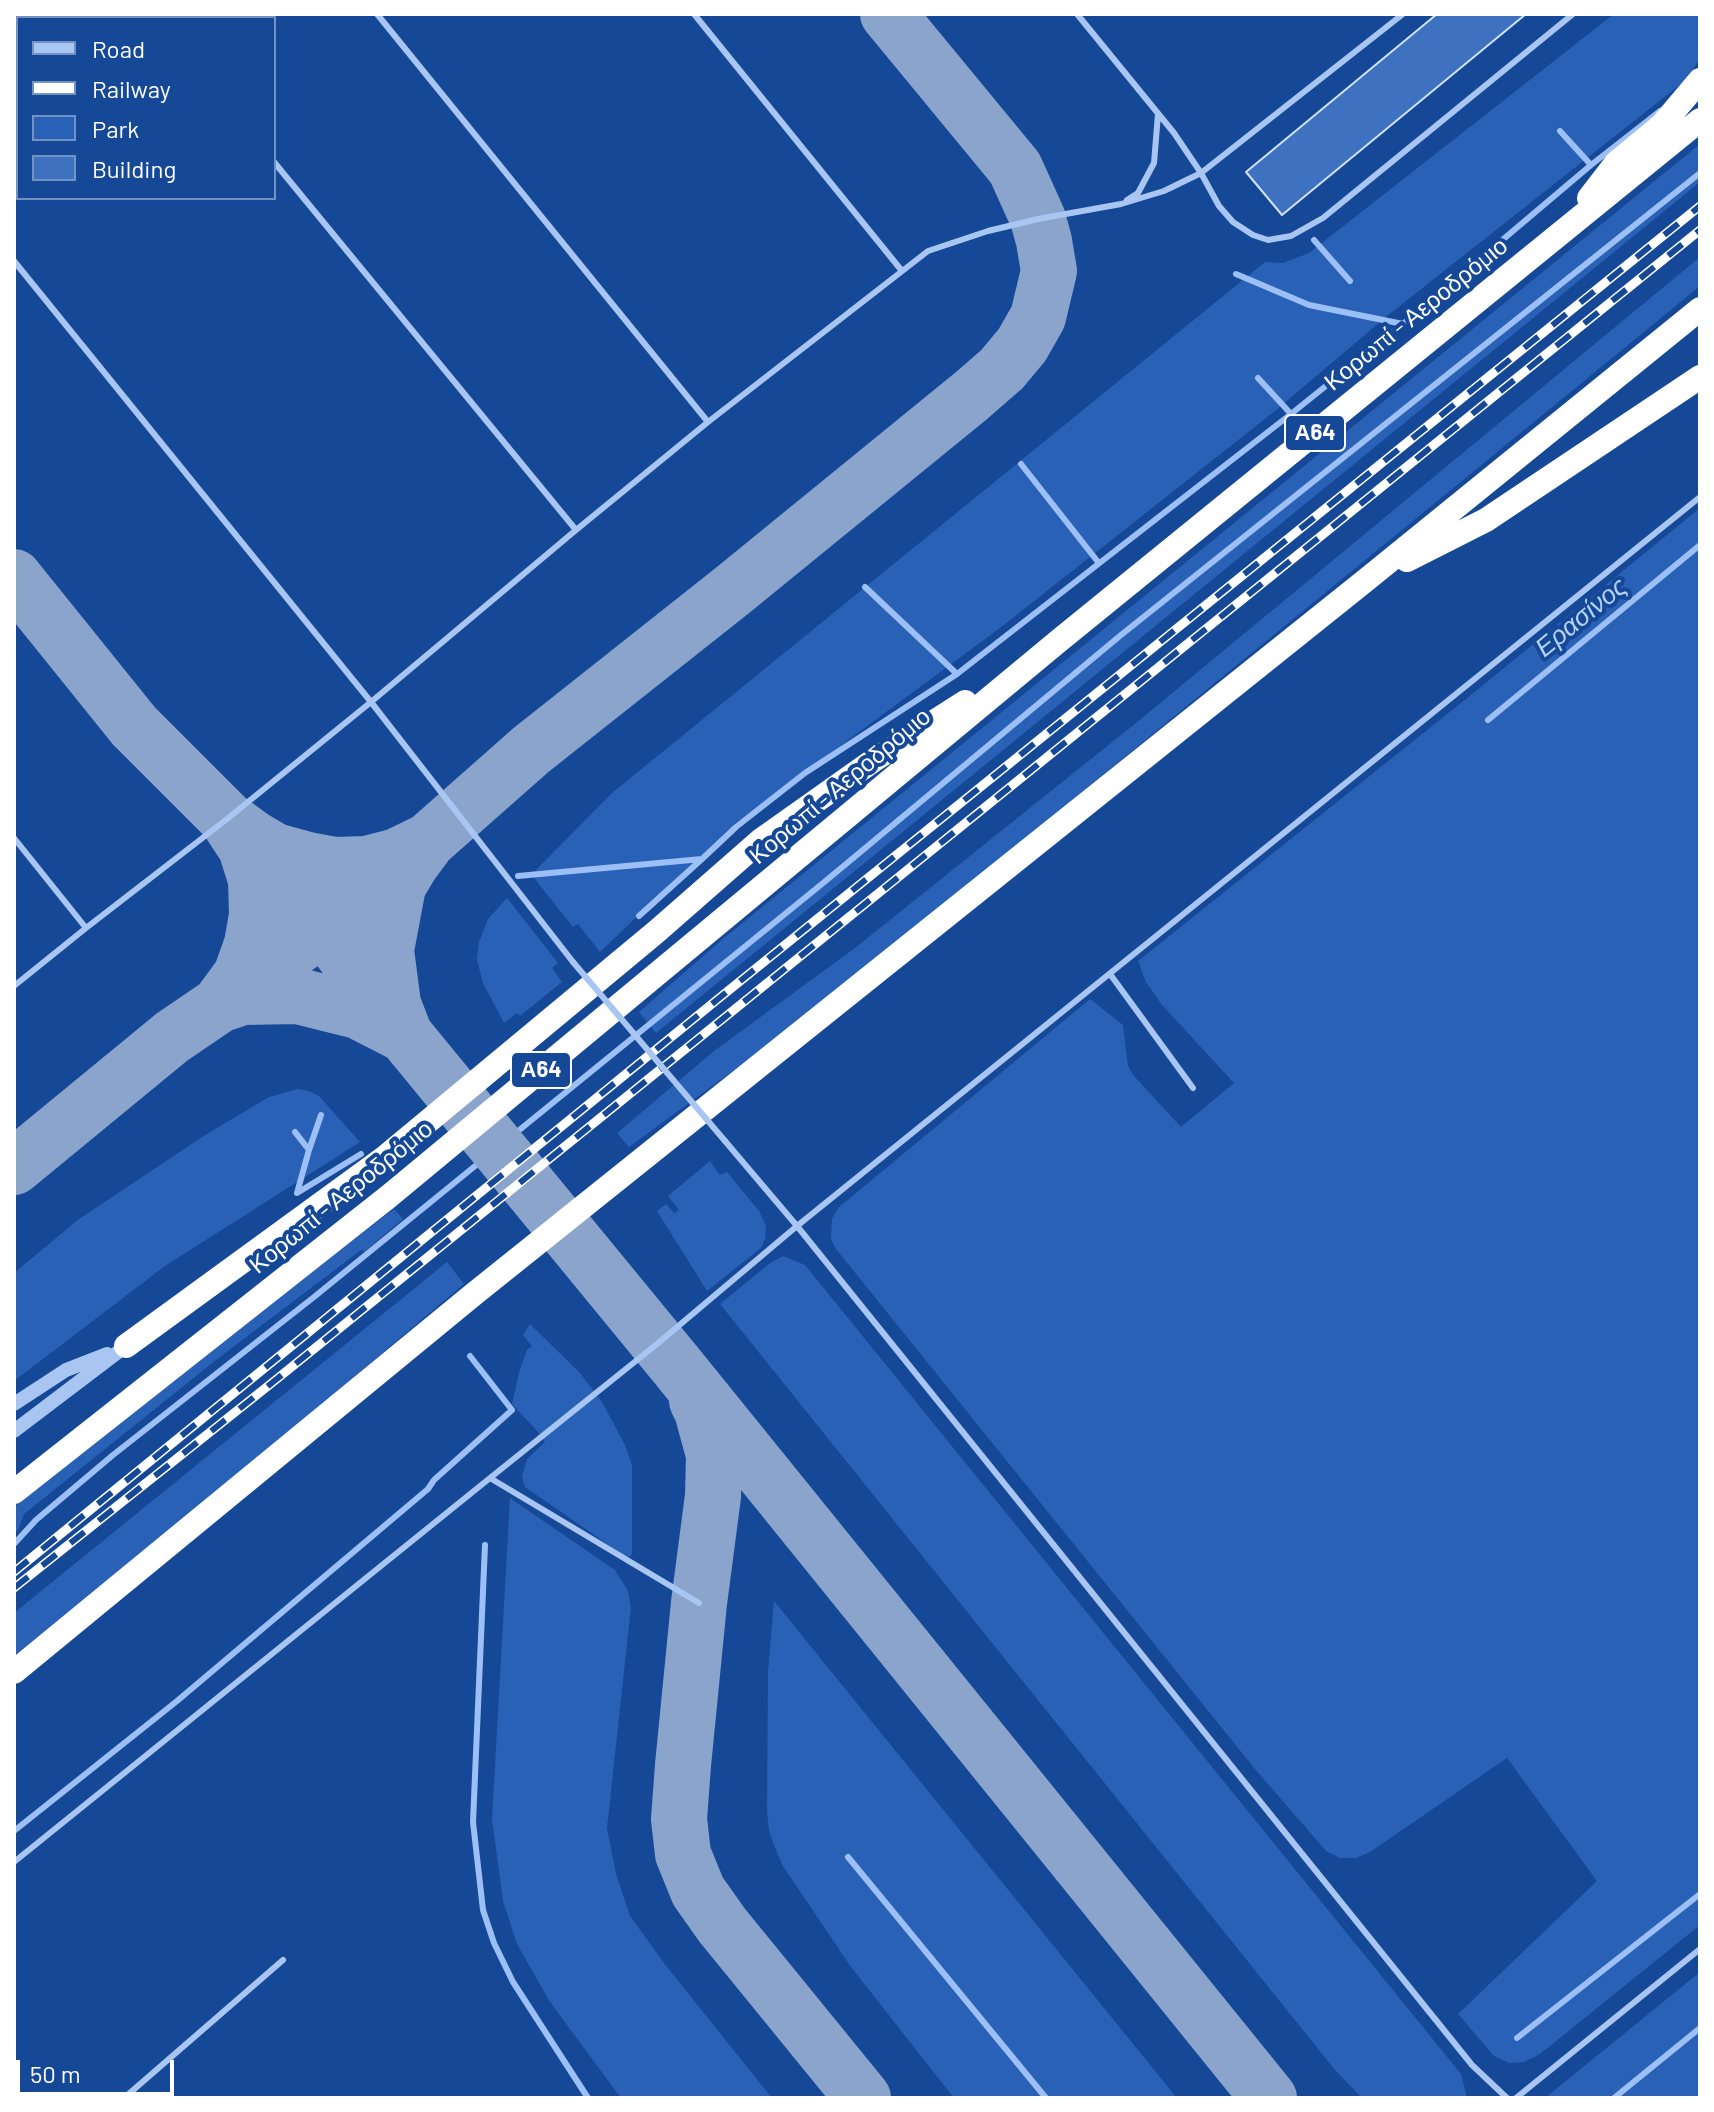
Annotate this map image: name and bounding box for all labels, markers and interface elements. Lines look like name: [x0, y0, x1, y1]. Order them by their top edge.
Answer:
legend: [16, 16, 276, 200]
text: Road: [92, 34, 145, 63]
text: Railway: [92, 74, 171, 103]
text: Park: [92, 114, 139, 143]
text: Building: [92, 154, 176, 183]
street label: Κορωπί - Αεροδρόμιο: [1319, 231, 1513, 397]
road number: Α64: [1285, 415, 1345, 451]
water label: Ερασίνος: [1529, 571, 1633, 663]
street label: Κορωπί - Αεροδρόμιο: [744, 702, 936, 870]
road number: Α64: [511, 1052, 571, 1088]
street label: Κορωπί - Αεροδρόμιο: [244, 1114, 438, 1280]
scale bar: [20, 2044, 178, 2094]
text: 50 m: [30, 2059, 81, 2088]

